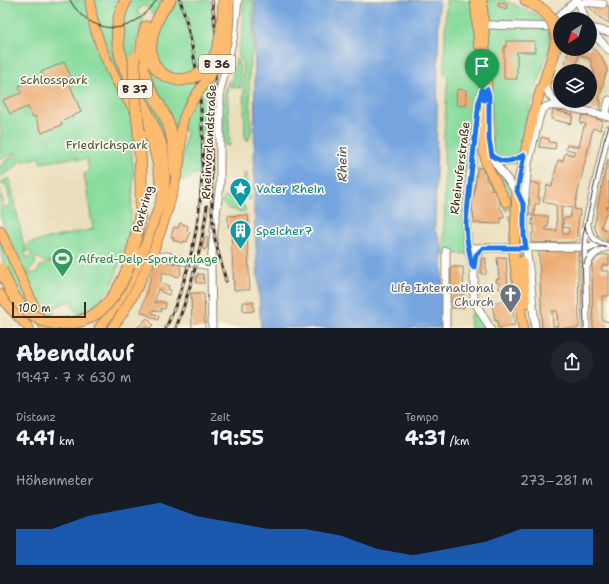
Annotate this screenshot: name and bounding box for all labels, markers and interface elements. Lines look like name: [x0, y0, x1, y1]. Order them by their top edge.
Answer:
north arrow: [553, 12, 597, 56]
map controls: [553, 12, 597, 108]
pin: [465, 49, 499, 90]
road number: B 36: [199, 55, 235, 73]
icon: arrive: [471, 55, 493, 77]
button: layers: [553, 64, 597, 108]
park label: Schlosspark: [20, 72, 88, 88]
road number: B 37: [118, 80, 152, 98]
street label: Rheinvorlandstraße: [198, 84, 220, 200]
street label: Rheinuferstraße: [446, 121, 474, 215]
park label: Friedrichspark: [66, 137, 148, 153]
water label: Rhein: [333, 146, 351, 182]
place icon: Vater Rhein: [228, 176, 254, 209]
place label: Vater Rhein: [256, 181, 324, 197]
street label: Parkring: [129, 183, 157, 235]
building icon: Speicher7: [227, 218, 253, 251]
place label: Speicher7: [256, 223, 312, 239]
sports icon: Alfred-Delp-Sportanlage: [49, 246, 75, 279]
place label: Alfred-Delp-Sportanlage: [78, 251, 218, 267]
place label: Life International Church: [391, 280, 494, 310]
church icon: Life International Church: [497, 282, 523, 315]
scale bar: [12, 300, 86, 319]
text: 100 m: [18, 301, 51, 316]
text: Abendlauf: [16, 339, 134, 368]
button: share: [551, 341, 593, 383]
text: 19:47 · 7 × 630 m: [16, 369, 131, 386]
text: Distanz: [16, 410, 56, 425]
text: Zeit: [210, 410, 231, 425]
text: Tempo: [405, 410, 439, 425]
text: 4.41: [16, 425, 55, 451]
text: 19:55: [210, 425, 264, 451]
text: 4:31: [405, 425, 446, 451]
text: km: [55, 434, 75, 449]
text: /km: [446, 434, 469, 449]
text: Höhenmeter: [16, 472, 93, 489]
text: 273–281 m: [520, 472, 593, 489]

